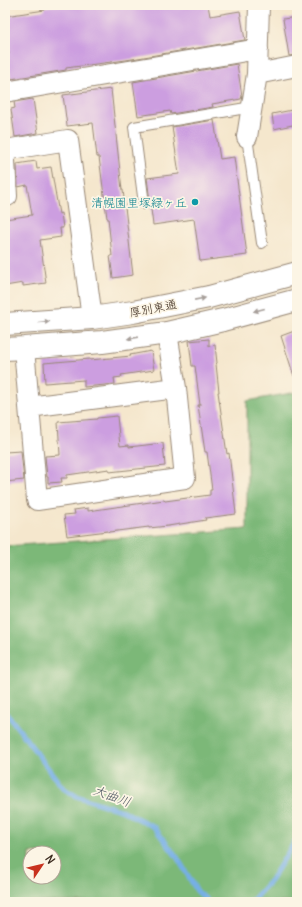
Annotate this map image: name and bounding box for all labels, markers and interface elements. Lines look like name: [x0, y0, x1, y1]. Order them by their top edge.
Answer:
place label: 清幌園里塚緑ヶ丘: [91, 195, 187, 210]
marker: 清幌園里塚緑ヶ丘: [190, 197, 200, 207]
one-way arrow: [194, 295, 206, 301]
street label: 厚別東通: [128, 296, 178, 320]
one-way arrow: [253, 307, 265, 313]
one-way arrow: [38, 318, 50, 325]
one-way arrow: [126, 335, 139, 341]
water label: 大曲川: [91, 781, 133, 811]
north arrow: [22, 845, 62, 885]
text: N: [42, 852, 58, 866]

